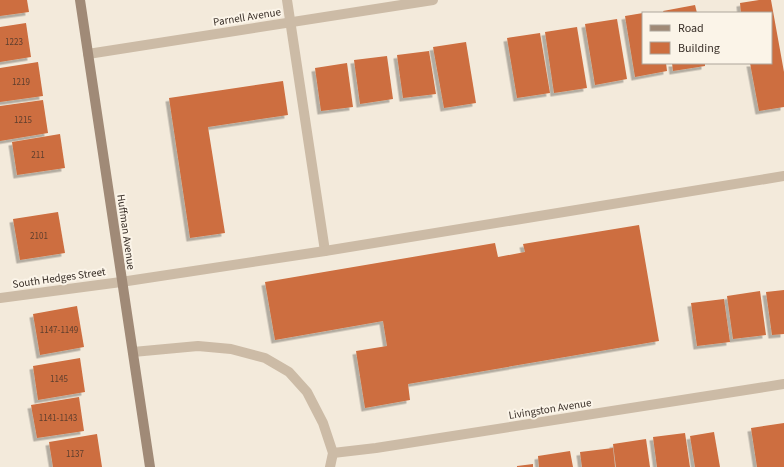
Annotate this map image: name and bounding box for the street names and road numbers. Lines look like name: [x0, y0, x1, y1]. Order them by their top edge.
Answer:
street label: Parnell Avenue: [212, 4, 282, 30]
street label: Huffman Avenue: [113, 193, 139, 271]
street label: South Hedges Street: [12, 264, 107, 292]
street label: Livingston Avenue: [508, 395, 593, 423]

